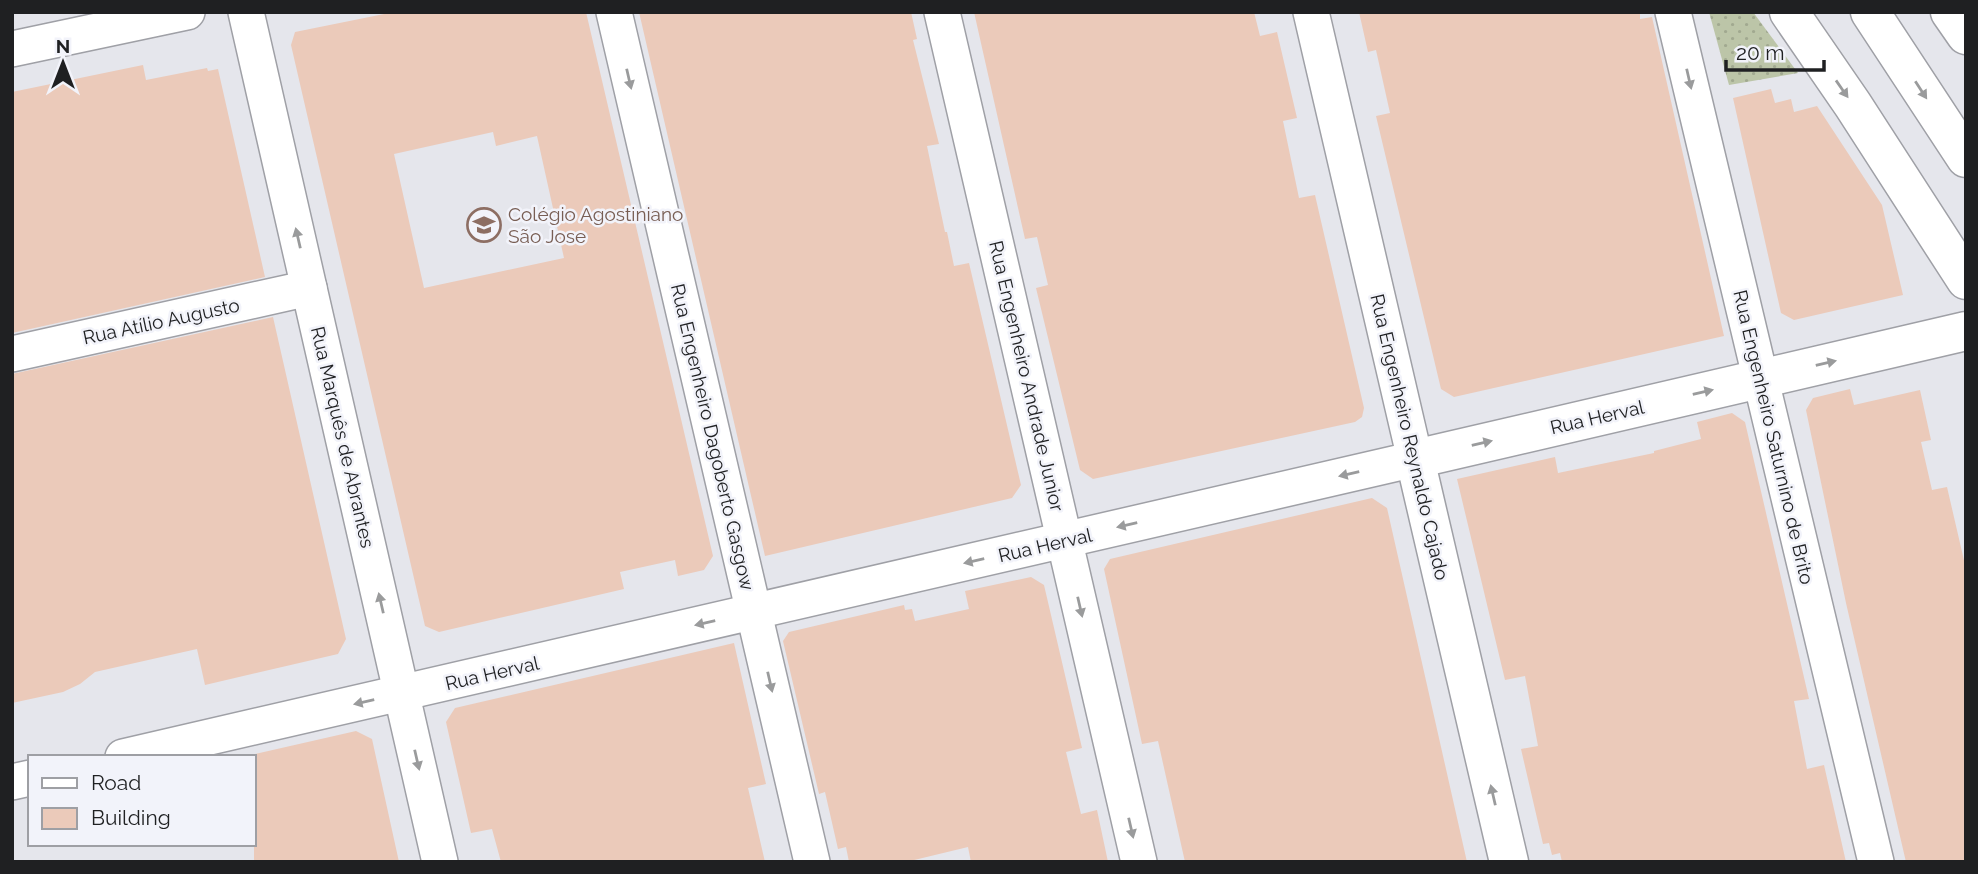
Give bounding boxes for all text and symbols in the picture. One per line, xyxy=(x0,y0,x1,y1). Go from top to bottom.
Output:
north arrow xyxy=(28,28,98,98)
scale bar xyxy=(1726,28,1824,72)
text: N xyxy=(56,35,70,57)
text: 20 m xyxy=(1736,40,1784,65)
one-way arrow xyxy=(624,68,635,90)
one-way arrow xyxy=(1683,68,1694,90)
one-way arrow xyxy=(1835,79,1848,98)
one-way arrow xyxy=(1915,80,1928,100)
place label: Colégio Agostiniano São Jose xyxy=(508,203,683,247)
school or university icon: Colégio Agostiniano São Jose xyxy=(465,206,503,244)
one-way arrow xyxy=(292,227,303,249)
street label: Rua Engenheiro Andrade Junior xyxy=(985,239,1069,514)
street label: Rua Engenheiro Dagoberto Gasgow xyxy=(667,281,759,593)
street label: Rua Engenheiro Saturnino de Brito xyxy=(1729,288,1819,586)
street label: Rua Engenheiro Reynaldo Cajado xyxy=(1366,292,1454,582)
street label: Rua Atílio Augusto xyxy=(81,294,241,348)
street label: Rua Marquês de Abrantes xyxy=(307,324,379,550)
one-way arrow xyxy=(1815,358,1837,369)
one-way arrow xyxy=(1692,386,1714,397)
street label: Rua Herval xyxy=(1548,395,1647,438)
one-way arrow xyxy=(1471,438,1493,449)
one-way arrow xyxy=(1337,469,1359,480)
one-way arrow xyxy=(1116,520,1138,531)
street label: Rua Herval xyxy=(996,523,1095,566)
one-way arrow xyxy=(963,556,985,567)
one-way arrow xyxy=(376,592,387,614)
one-way arrow xyxy=(1075,596,1086,618)
one-way arrow xyxy=(694,618,716,629)
street label: Rua Herval xyxy=(443,651,542,694)
one-way arrow xyxy=(765,671,776,693)
one-way arrow xyxy=(353,697,375,708)
one-way arrow xyxy=(412,749,423,771)
legend xyxy=(28,755,256,846)
text: Road xyxy=(91,770,141,795)
one-way arrow xyxy=(1488,784,1499,806)
text: Building xyxy=(91,805,171,830)
one-way arrow xyxy=(1126,817,1137,839)

